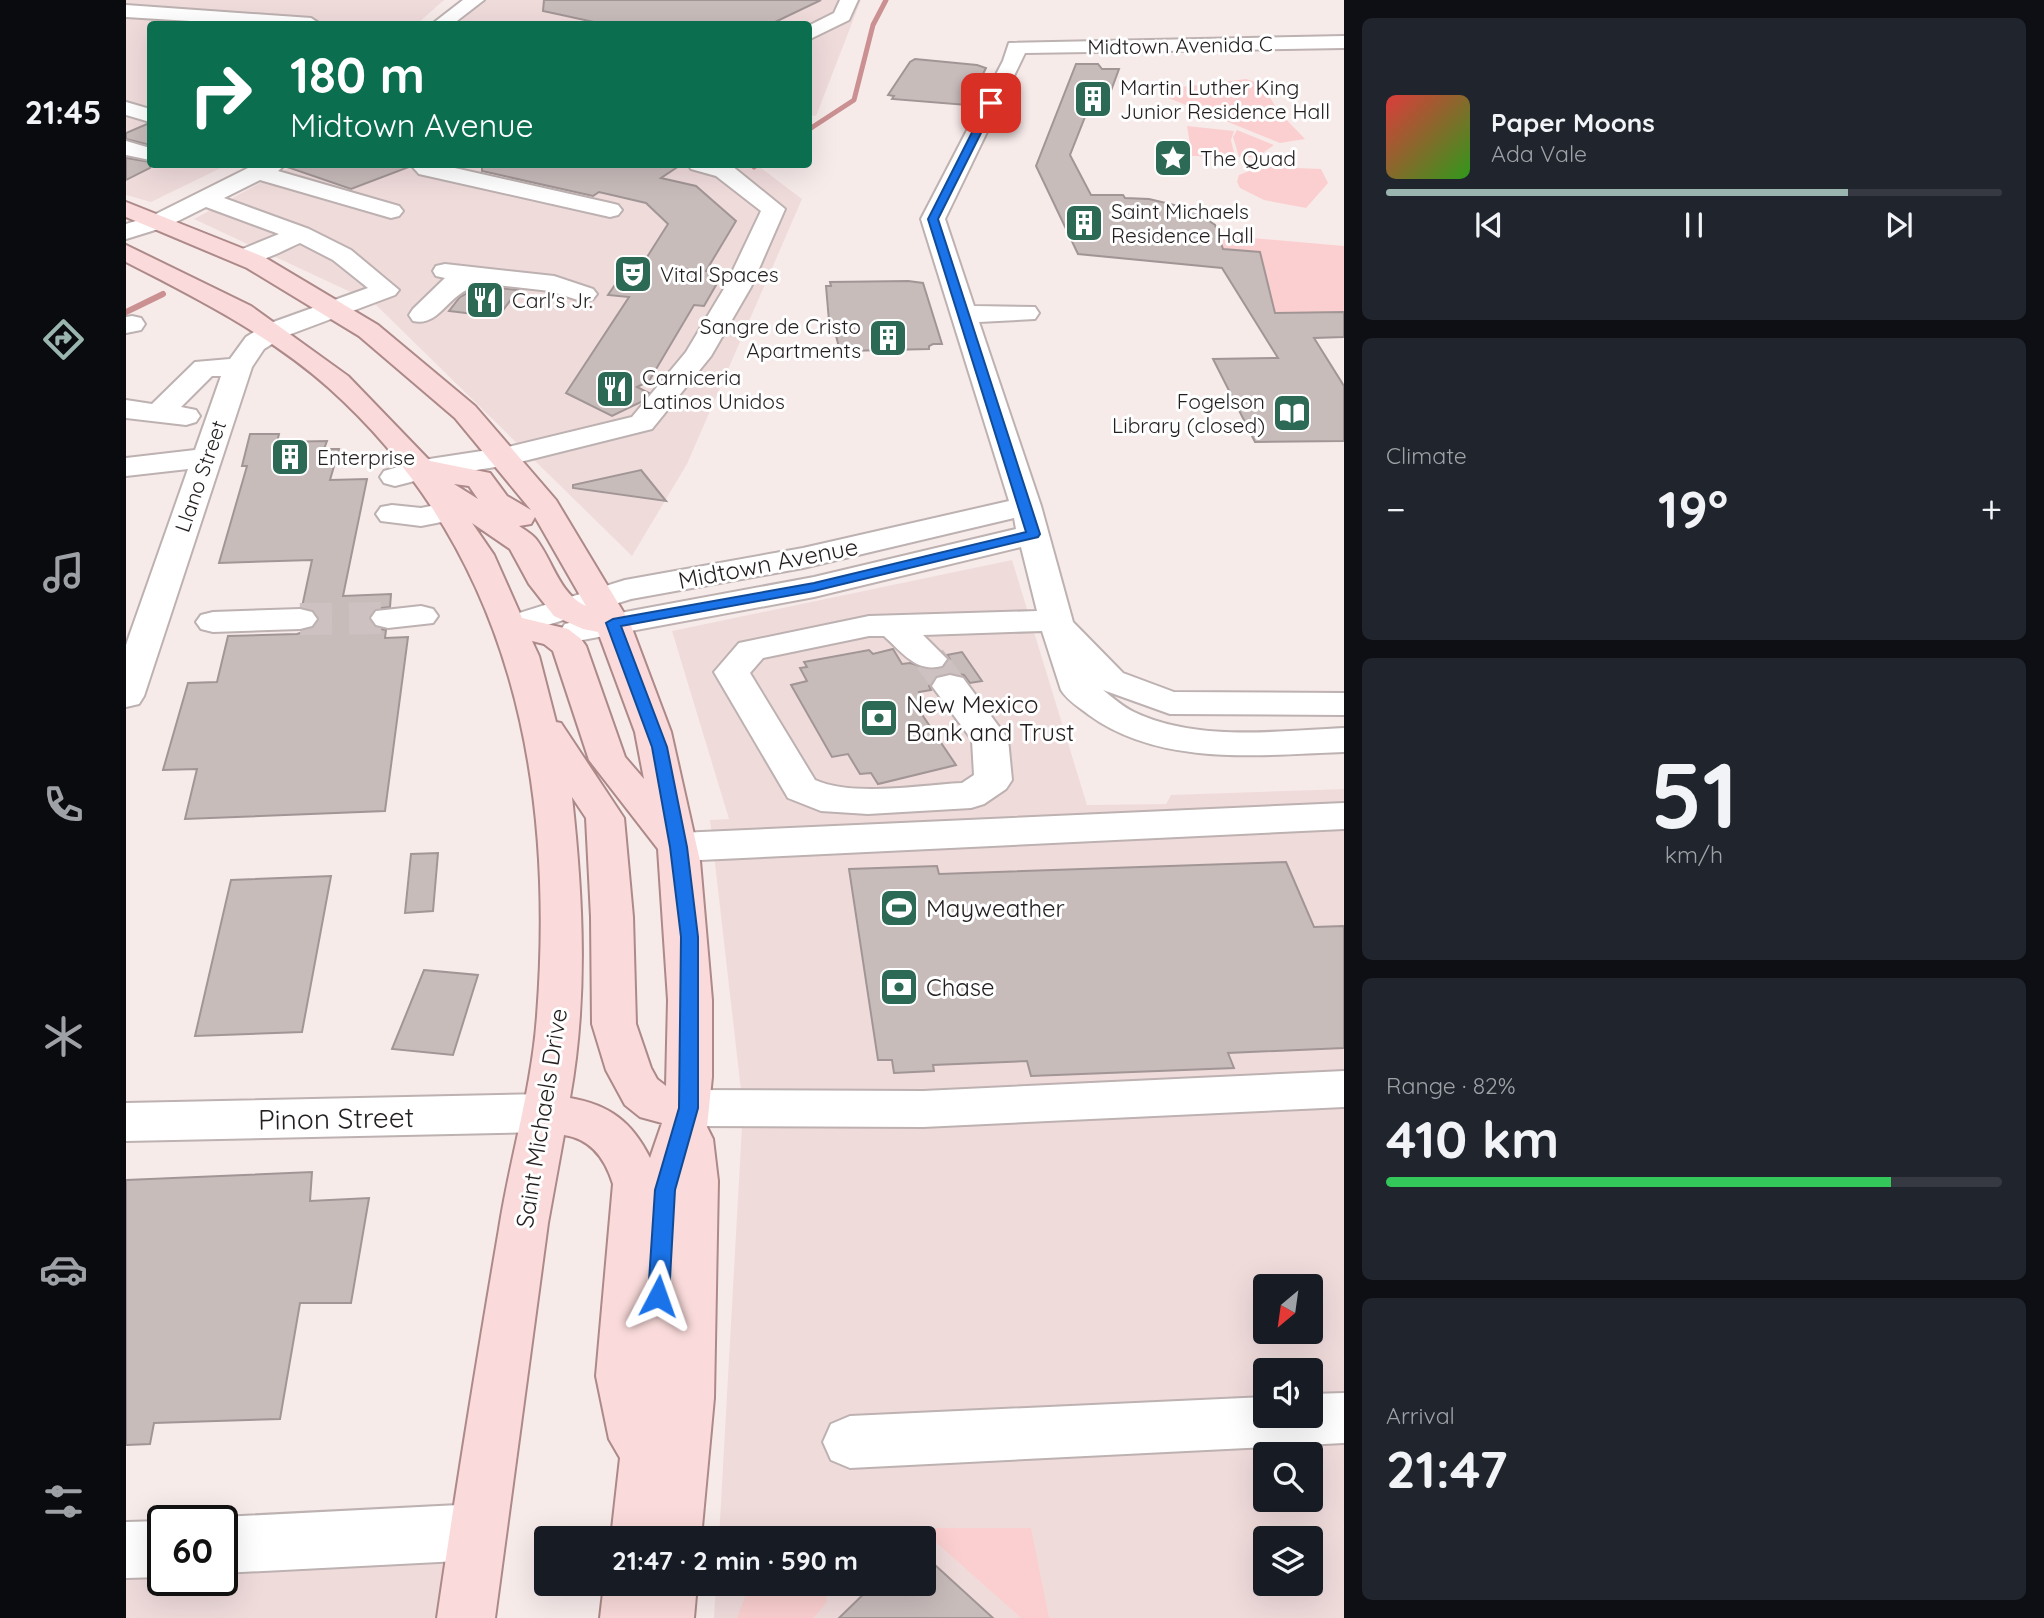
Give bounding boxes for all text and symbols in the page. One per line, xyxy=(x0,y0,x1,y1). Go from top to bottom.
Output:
street label: Midtown Avenida C xyxy=(1087,30,1273,60)
text: 180 m xyxy=(290,44,425,105)
icon: right xyxy=(175,49,266,140)
pin xyxy=(961,73,1021,133)
place label: Martin Luther King Junior Residence Hall xyxy=(1120,74,1330,124)
building icon: Martin Luther King Junior Residence Hall xyxy=(1072,78,1114,120)
icon: arrive xyxy=(972,84,1010,122)
text: 21:45 xyxy=(25,92,101,132)
text: Midtown Avenue xyxy=(290,105,533,145)
text: Paper Moons xyxy=(1491,106,1655,139)
place icon: The Quad xyxy=(1152,137,1194,179)
text: Ada Vale xyxy=(1491,139,1587,168)
place label: The Quad xyxy=(1200,145,1296,171)
place label: Saint Michaels Residence Hall xyxy=(1111,198,1254,248)
building icon: Saint Michaels Residence Hall xyxy=(1063,202,1105,244)
icon: previous xyxy=(1470,206,1508,244)
icon: pause xyxy=(1675,206,1713,244)
icon: next xyxy=(1880,206,1918,244)
theatre icon: Vital Spaces xyxy=(612,253,654,295)
place label: Vital Spaces xyxy=(660,261,779,287)
restaurant icon: Carl's Jr. xyxy=(464,279,506,321)
place label: Carl's Jr. xyxy=(512,287,593,313)
place label: Sangre de Cristo Apartments xyxy=(700,313,861,363)
icon: directions xyxy=(39,315,88,364)
building icon: Sangre de Cristo Apartments xyxy=(867,317,909,359)
place label: Carniceria Latinos Unidos xyxy=(642,364,785,414)
restaurant icon: Carniceria Latinos Unidos xyxy=(594,368,636,410)
place label: Fogelson Library (closed) xyxy=(1112,388,1265,438)
library icon: Fogelson Library (closed) xyxy=(1271,392,1313,434)
street label: Llano Street xyxy=(169,417,231,535)
building icon: Enterprise xyxy=(269,436,311,478)
text: Climate xyxy=(1386,441,1467,470)
place label: Enterprise xyxy=(317,444,415,470)
text: 19° xyxy=(1658,476,1728,541)
text: − xyxy=(1386,485,1406,533)
text: + xyxy=(1981,485,2002,533)
street label: Midtown Avenue xyxy=(676,531,860,595)
icon: music xyxy=(39,548,88,597)
place label: New Mexico Bank and Trust xyxy=(906,689,1074,747)
bank icon: New Mexico Bank and Trust xyxy=(858,697,900,739)
text: 51 xyxy=(1650,737,1738,851)
icon: phone xyxy=(39,780,88,829)
text: km/h xyxy=(1665,840,1723,869)
sports icon: Mayweather xyxy=(878,887,920,929)
place label: Mayweather xyxy=(926,893,1065,923)
bank icon: Chase xyxy=(878,966,920,1008)
place label: Chase xyxy=(926,972,995,1002)
street label: Saint Michaels Drive xyxy=(509,1006,573,1230)
icon: climate xyxy=(39,1012,88,1061)
text: Range · 82% xyxy=(1386,1071,1516,1100)
street label: Pinon Street xyxy=(258,1099,414,1137)
text: 410 km xyxy=(1386,1106,1559,1171)
icon: car xyxy=(39,1245,88,1294)
position arrow xyxy=(621,1259,695,1333)
north arrow xyxy=(1253,1274,1323,1344)
map controls xyxy=(1253,1274,1323,1596)
button: sound xyxy=(1253,1358,1323,1428)
text: Arrival xyxy=(1386,1401,1455,1430)
text: 21:47 xyxy=(1386,1436,1508,1501)
button: search xyxy=(1253,1442,1323,1512)
icon: filters xyxy=(39,1477,88,1526)
speed limit sign: 60 xyxy=(147,1505,238,1596)
button: layers xyxy=(1253,1526,1323,1596)
text: 21:47 · 2 min · 590 m xyxy=(612,1544,858,1577)

